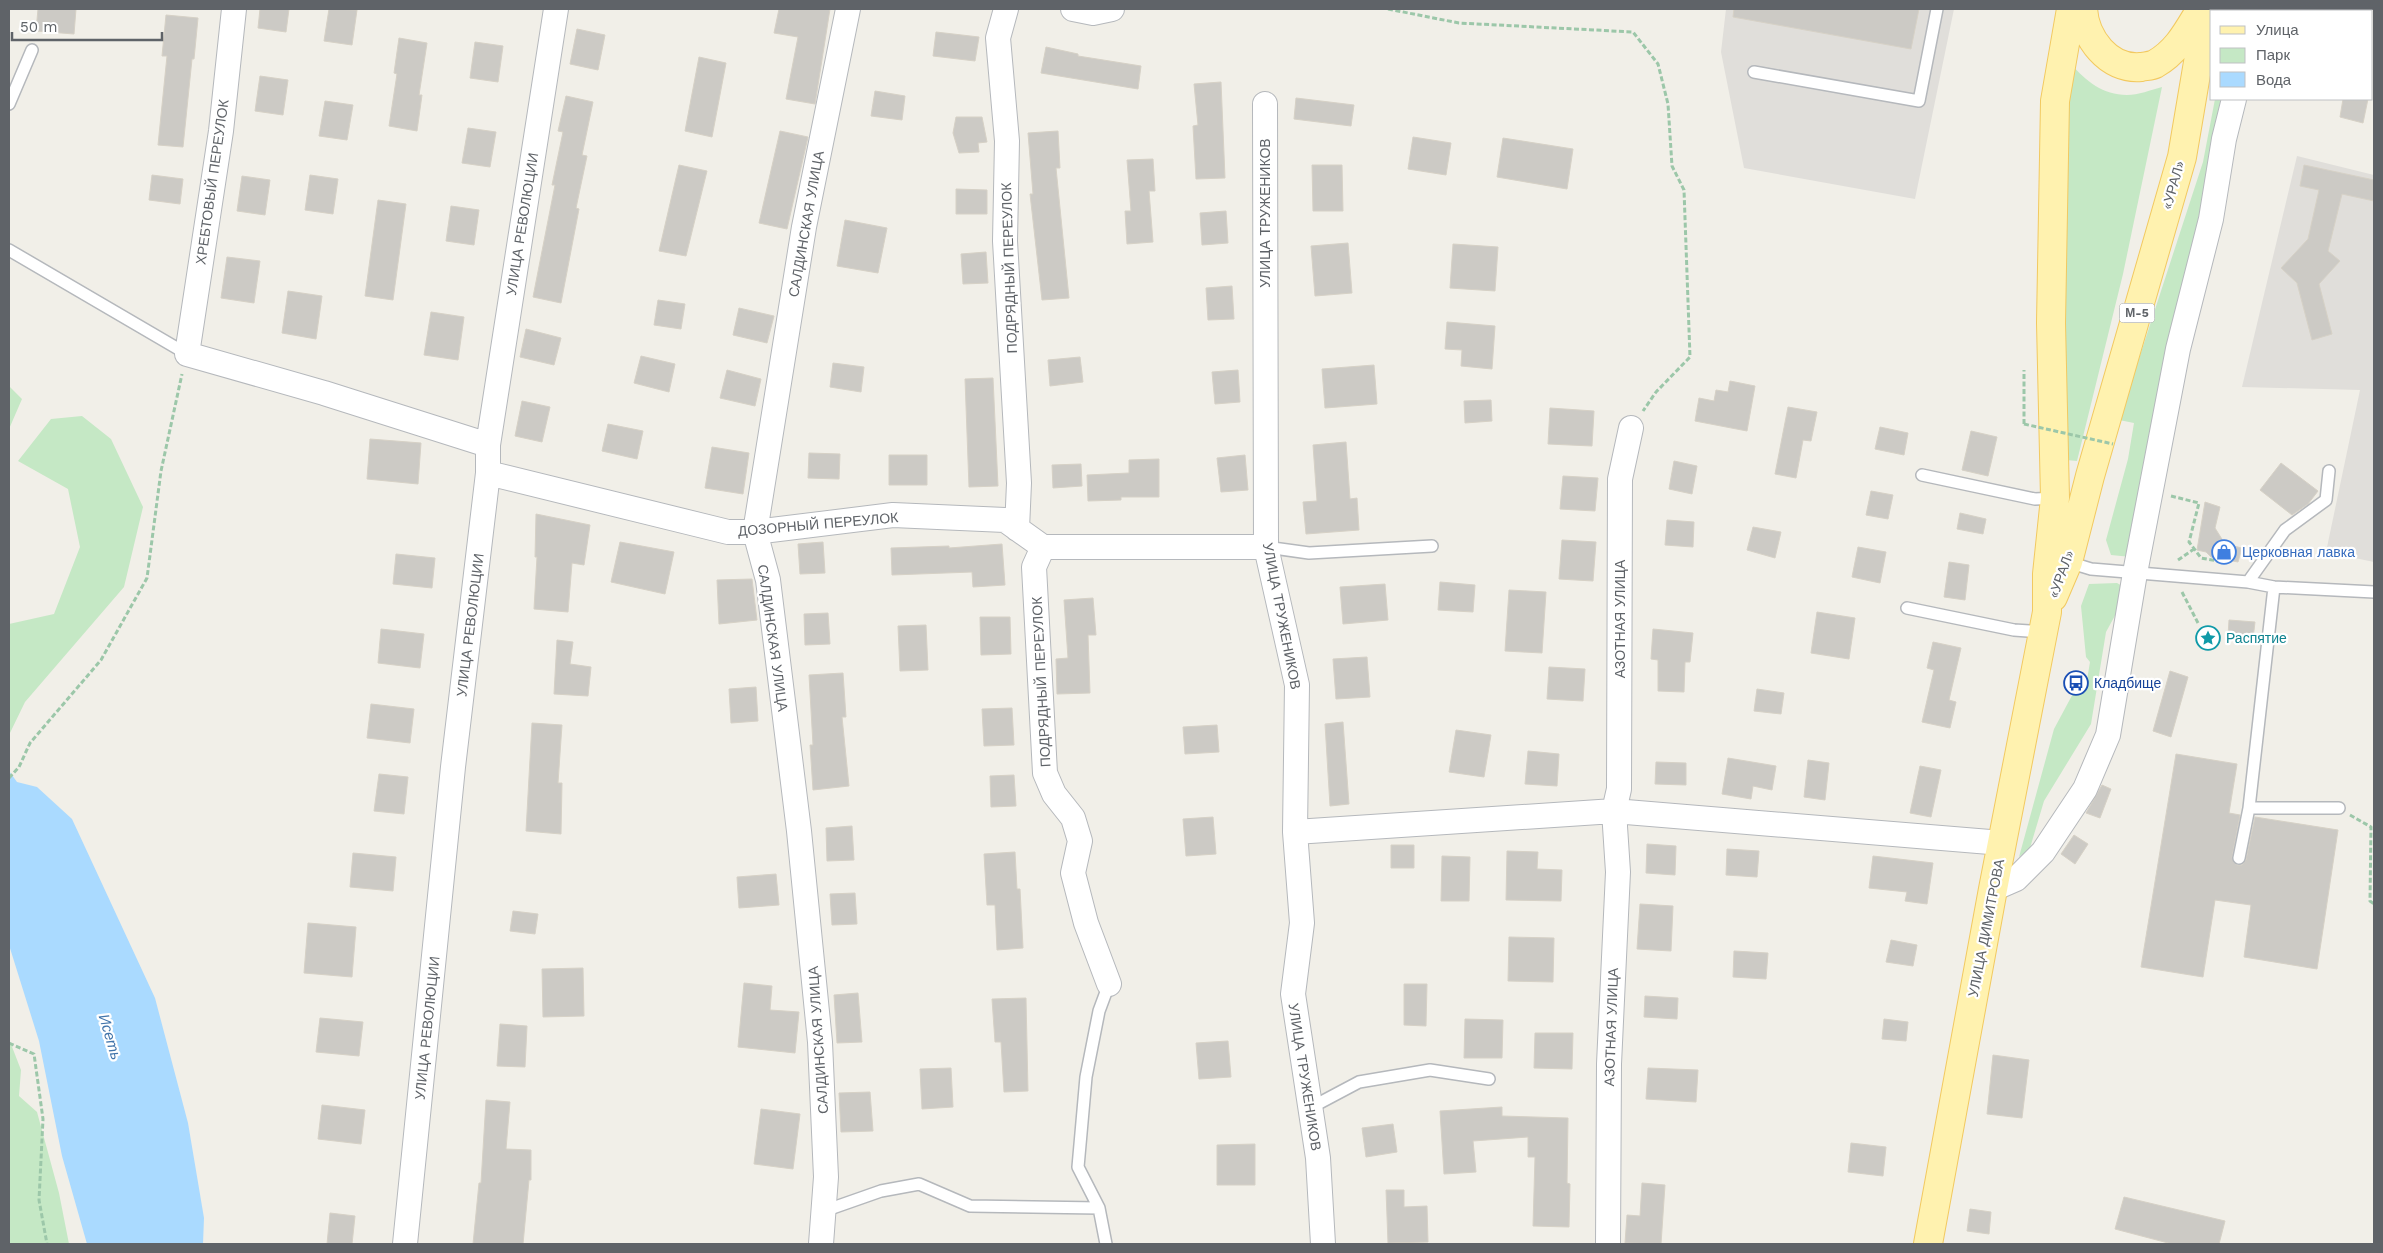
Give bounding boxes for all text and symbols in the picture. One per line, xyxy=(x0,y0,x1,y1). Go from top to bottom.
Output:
scale bar xyxy=(12,10,162,42)
legend xyxy=(2210,10,2373,100)
text: 50 m xyxy=(20,18,57,36)
text: Улица xyxy=(2256,21,2299,39)
text: Парк xyxy=(2256,46,2290,64)
text: Вода xyxy=(2256,71,2292,89)
street label: ХРЕБТОВЫЙ ПЕРЕУЛОК xyxy=(191,97,232,266)
street label: УЛИЦА ТРУЖЕНИКОВ xyxy=(1257,138,1273,288)
street label: САЛДИНСКАЯ УЛИЦА xyxy=(785,149,827,298)
street label: УЛИЦА РЕВОЛЮЦИИ xyxy=(503,152,541,296)
street label: «УРАЛ» xyxy=(2158,159,2188,211)
street label: ПОДРЯДНЫЙ ПЕРЕУЛОК xyxy=(997,182,1020,354)
road number: М-5 xyxy=(2120,304,2154,322)
street label: ДОЗОРНЫЙ ПЕРЕУЛОК xyxy=(737,508,900,539)
shop icon: Церковная лавка xyxy=(2211,539,2237,565)
street label: УЛИЦА ТРУЖЕНИКОВ xyxy=(1260,541,1304,691)
place label: Церковная лавка xyxy=(2242,544,2355,560)
street label: «УРАЛ» xyxy=(2045,548,2077,600)
street label: УЛИЦА РЕВОЛЮЦИИ xyxy=(453,552,487,698)
street label: АЗОТНАЯ УЛИЦА xyxy=(1612,559,1628,678)
street label: САЛДИНСКАЯ УЛИЦА xyxy=(755,564,791,713)
street label: ПОДРЯДНЫЙ ПЕРЕУЛОК xyxy=(1027,595,1053,768)
place icon: Распятие xyxy=(2195,625,2221,651)
place label: Распятие xyxy=(2226,630,2287,646)
bus stop icon: Кладбище xyxy=(2063,670,2089,696)
place label: Кладбище xyxy=(2094,675,2161,691)
street label: УЛИЦА ДИМИТРОВА xyxy=(1965,857,2007,998)
street label: УЛИЦА РЕВОЛЮЦИИ xyxy=(412,955,442,1101)
street label: САЛДИНСКАЯ УЛИЦА xyxy=(805,965,831,1114)
street label: АЗОТНАЯ УЛИЦА xyxy=(1601,967,1621,1087)
street label: УЛИЦА ТРУЖЕНИКОВ xyxy=(1285,1002,1325,1152)
water label: Исеть xyxy=(95,1012,125,1062)

